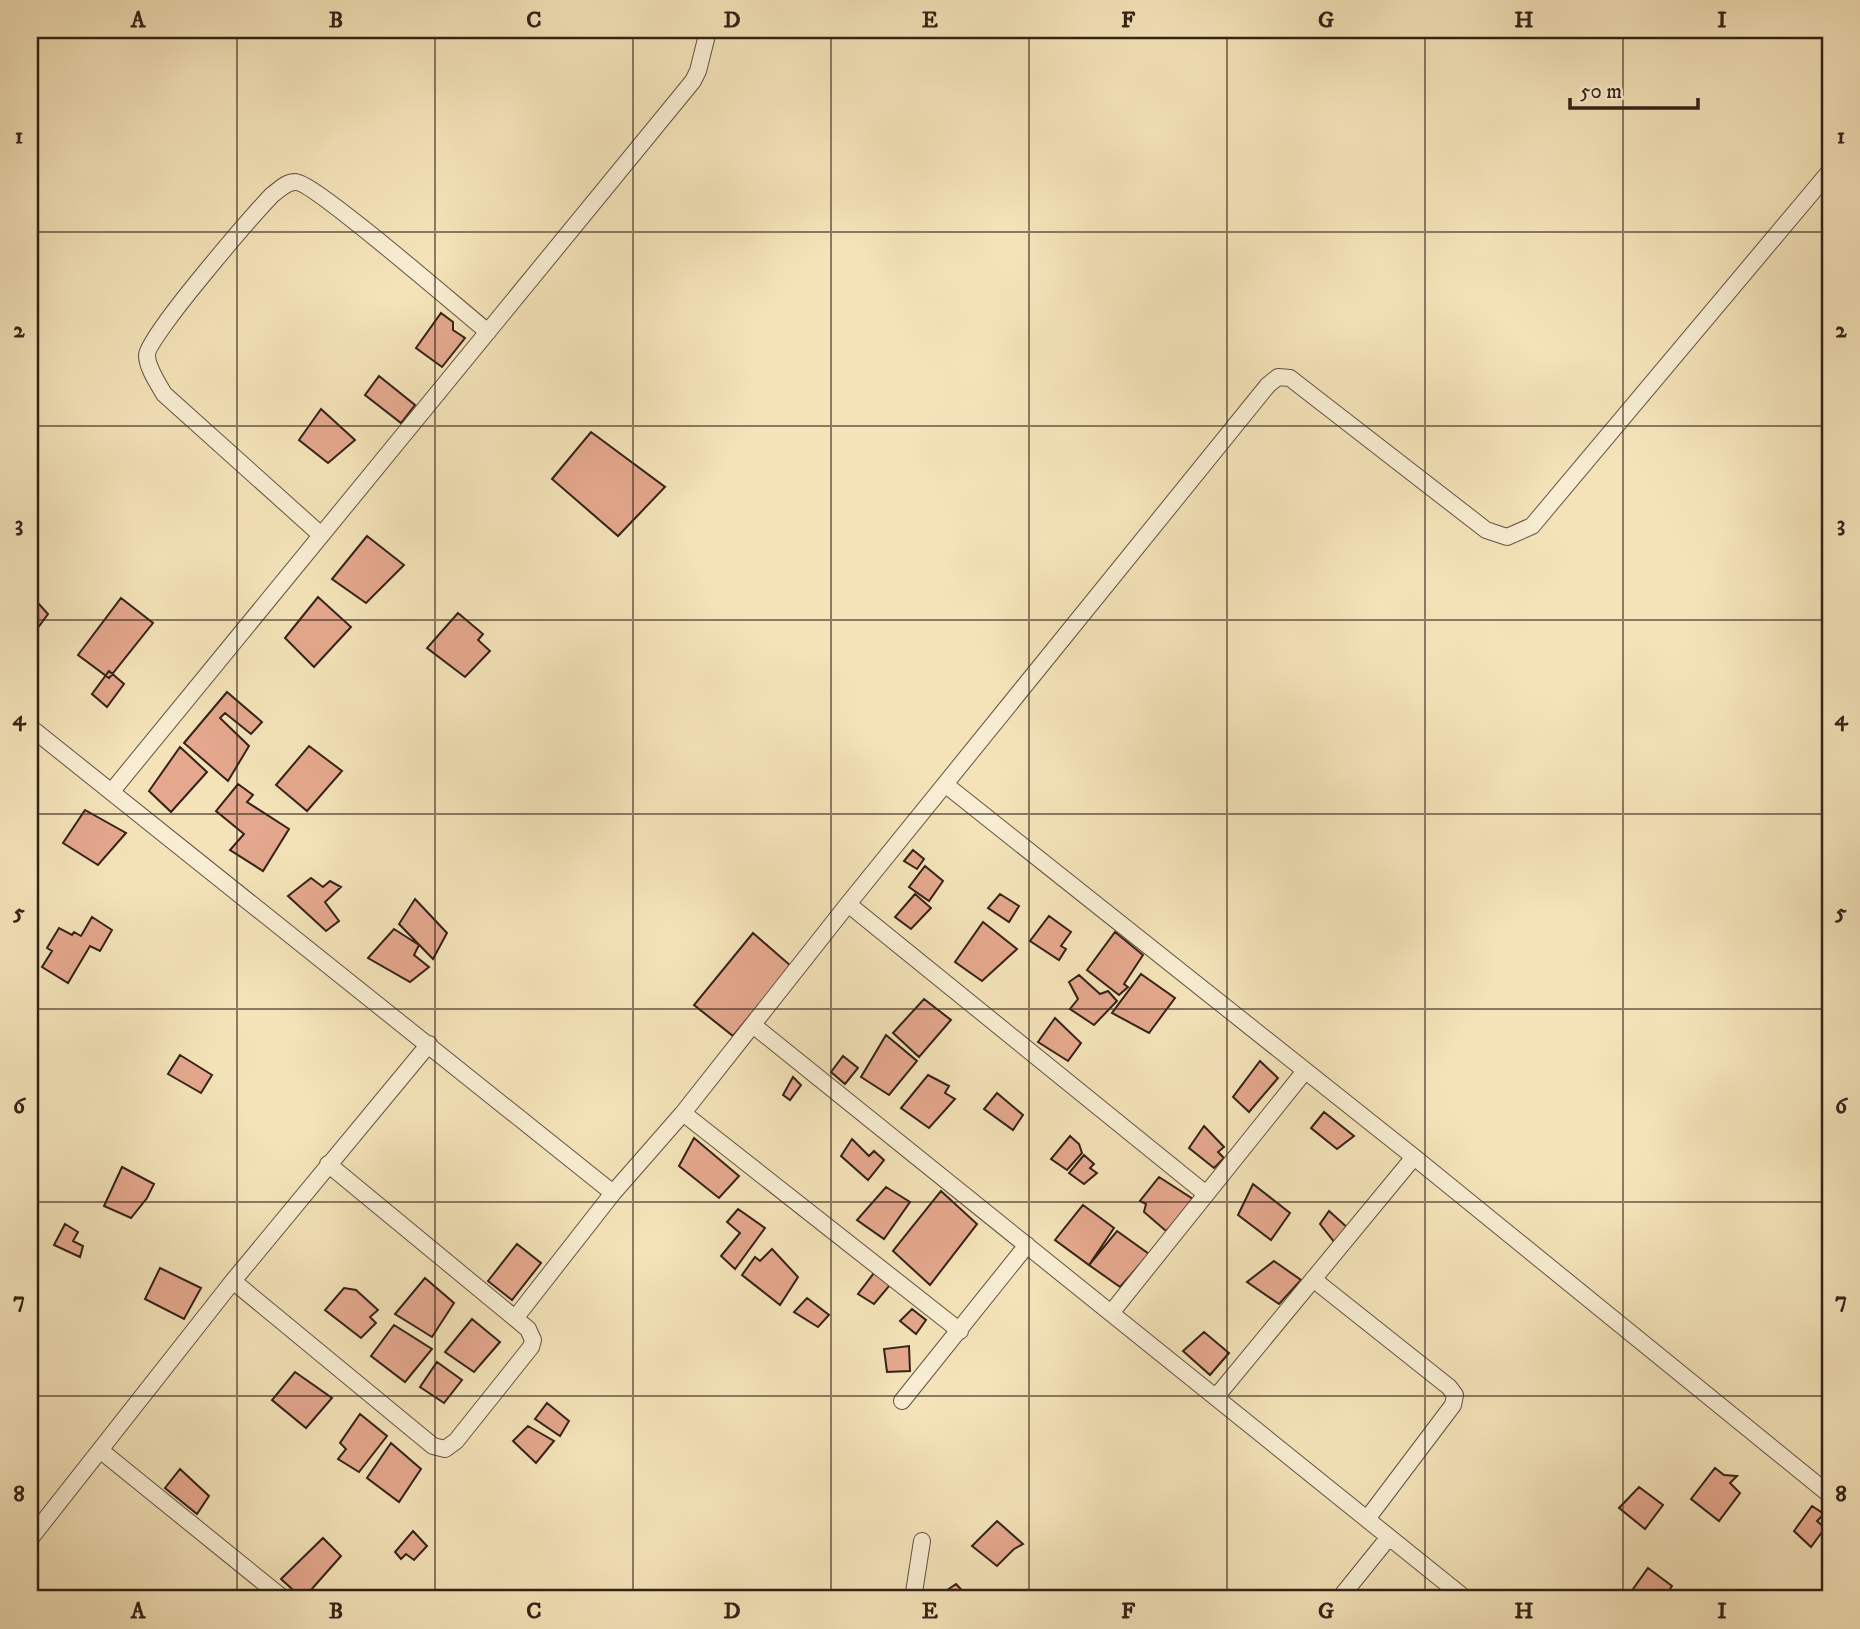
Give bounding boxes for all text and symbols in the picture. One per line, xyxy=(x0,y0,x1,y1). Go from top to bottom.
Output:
text: A xyxy=(130,6,147,35)
text: B xyxy=(329,6,343,35)
text: C xyxy=(526,6,542,35)
text: D xyxy=(723,6,741,35)
text: E xyxy=(922,6,938,35)
text: F xyxy=(1121,6,1136,35)
text: G xyxy=(1318,6,1334,35)
text: H xyxy=(1514,6,1534,35)
text: I xyxy=(1717,6,1727,35)
scale bar xyxy=(1570,66,1697,110)
text: 50 m xyxy=(1580,79,1622,105)
text: 1 xyxy=(15,122,23,151)
text: 1 xyxy=(1837,122,1845,151)
text: 2 xyxy=(13,316,25,345)
text: 2 xyxy=(1835,316,1847,345)
text: 3 xyxy=(15,510,23,539)
text: 3 xyxy=(1837,510,1845,539)
text: 4 xyxy=(12,704,27,733)
text: 4 xyxy=(1834,704,1849,733)
text: 5 xyxy=(12,898,25,927)
text: 5 xyxy=(1834,898,1847,927)
text: 6 xyxy=(13,1092,27,1121)
text: 6 xyxy=(1835,1092,1849,1121)
text: 7 xyxy=(13,1286,25,1315)
text: 7 xyxy=(1835,1286,1847,1315)
text: 8 xyxy=(13,1480,25,1509)
text: 8 xyxy=(1835,1480,1847,1509)
text: A xyxy=(130,1597,147,1626)
text: B xyxy=(329,1597,343,1626)
text: C xyxy=(526,1597,542,1626)
text: D xyxy=(723,1597,741,1626)
text: E xyxy=(922,1597,938,1626)
text: F xyxy=(1121,1597,1136,1626)
text: G xyxy=(1318,1597,1334,1626)
text: H xyxy=(1514,1597,1534,1626)
text: I xyxy=(1717,1597,1727,1626)

